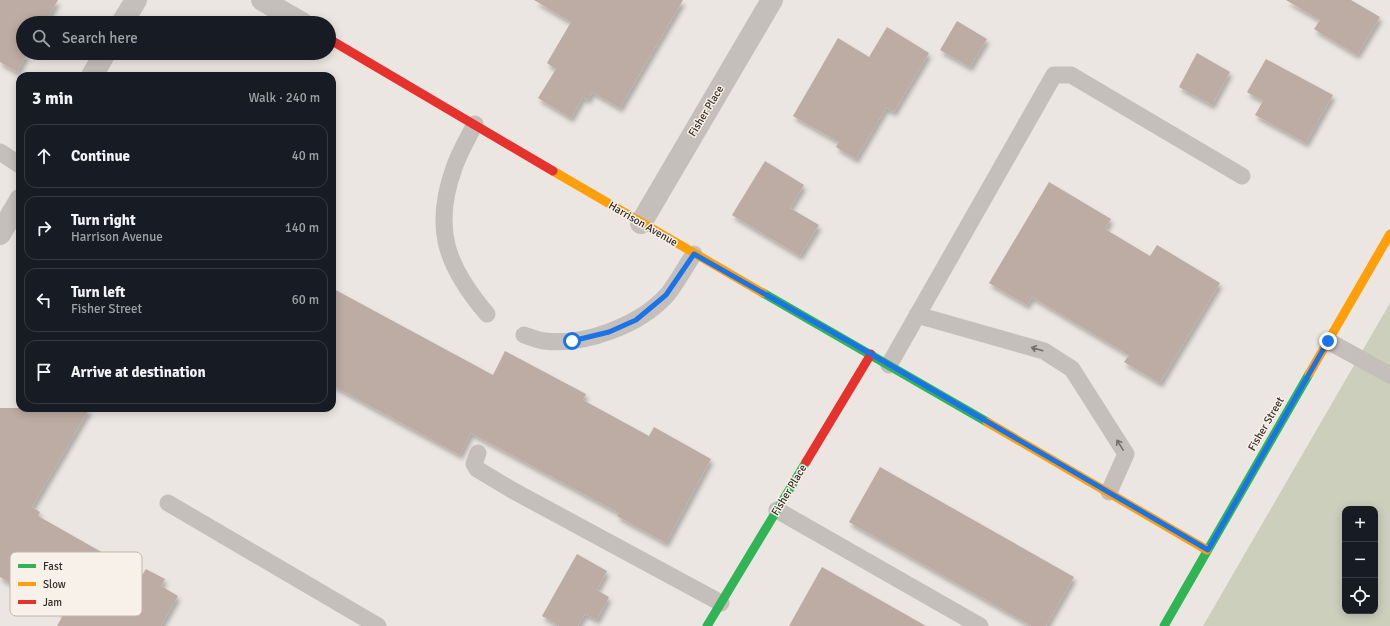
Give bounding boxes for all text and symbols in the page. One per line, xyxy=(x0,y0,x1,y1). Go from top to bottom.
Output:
search box xyxy=(16,16,336,60)
icon: search xyxy=(30,27,52,49)
text: Search here xyxy=(62,29,138,47)
street label: Fisher Place xyxy=(686,83,726,139)
text: 3 min xyxy=(32,88,73,109)
text: Walk · 240 m xyxy=(249,90,320,106)
icon: ahead xyxy=(33,145,55,167)
text: Continue xyxy=(71,147,130,165)
text: 40 m xyxy=(292,148,319,164)
street label: Harrison Avenue xyxy=(606,199,680,249)
text: Turn right xyxy=(71,211,136,229)
icon: right xyxy=(33,217,55,239)
text: 140 m xyxy=(285,220,319,236)
text: Harrison Avenue xyxy=(71,229,163,245)
text: Turn left xyxy=(71,283,125,301)
icon: left xyxy=(33,289,55,311)
text: 60 m xyxy=(292,292,319,308)
text: Fisher Street xyxy=(71,301,142,317)
route start xyxy=(563,332,581,350)
route end xyxy=(1319,332,1337,350)
one-way arrow xyxy=(1031,345,1044,352)
icon: arrive xyxy=(33,361,55,383)
text: Arrive at destination xyxy=(71,363,206,381)
street label: Fisher Street xyxy=(1245,395,1287,453)
one-way arrow xyxy=(1115,439,1123,451)
street label: Fisher Place xyxy=(769,462,809,518)
map controls xyxy=(1342,506,1378,614)
button: + xyxy=(1342,506,1378,542)
button: − xyxy=(1342,542,1378,578)
legend xyxy=(10,552,142,616)
text: Fast xyxy=(43,560,63,573)
text: Slow xyxy=(43,578,66,591)
button: locate xyxy=(1342,578,1378,614)
text: Jam xyxy=(43,596,62,609)

